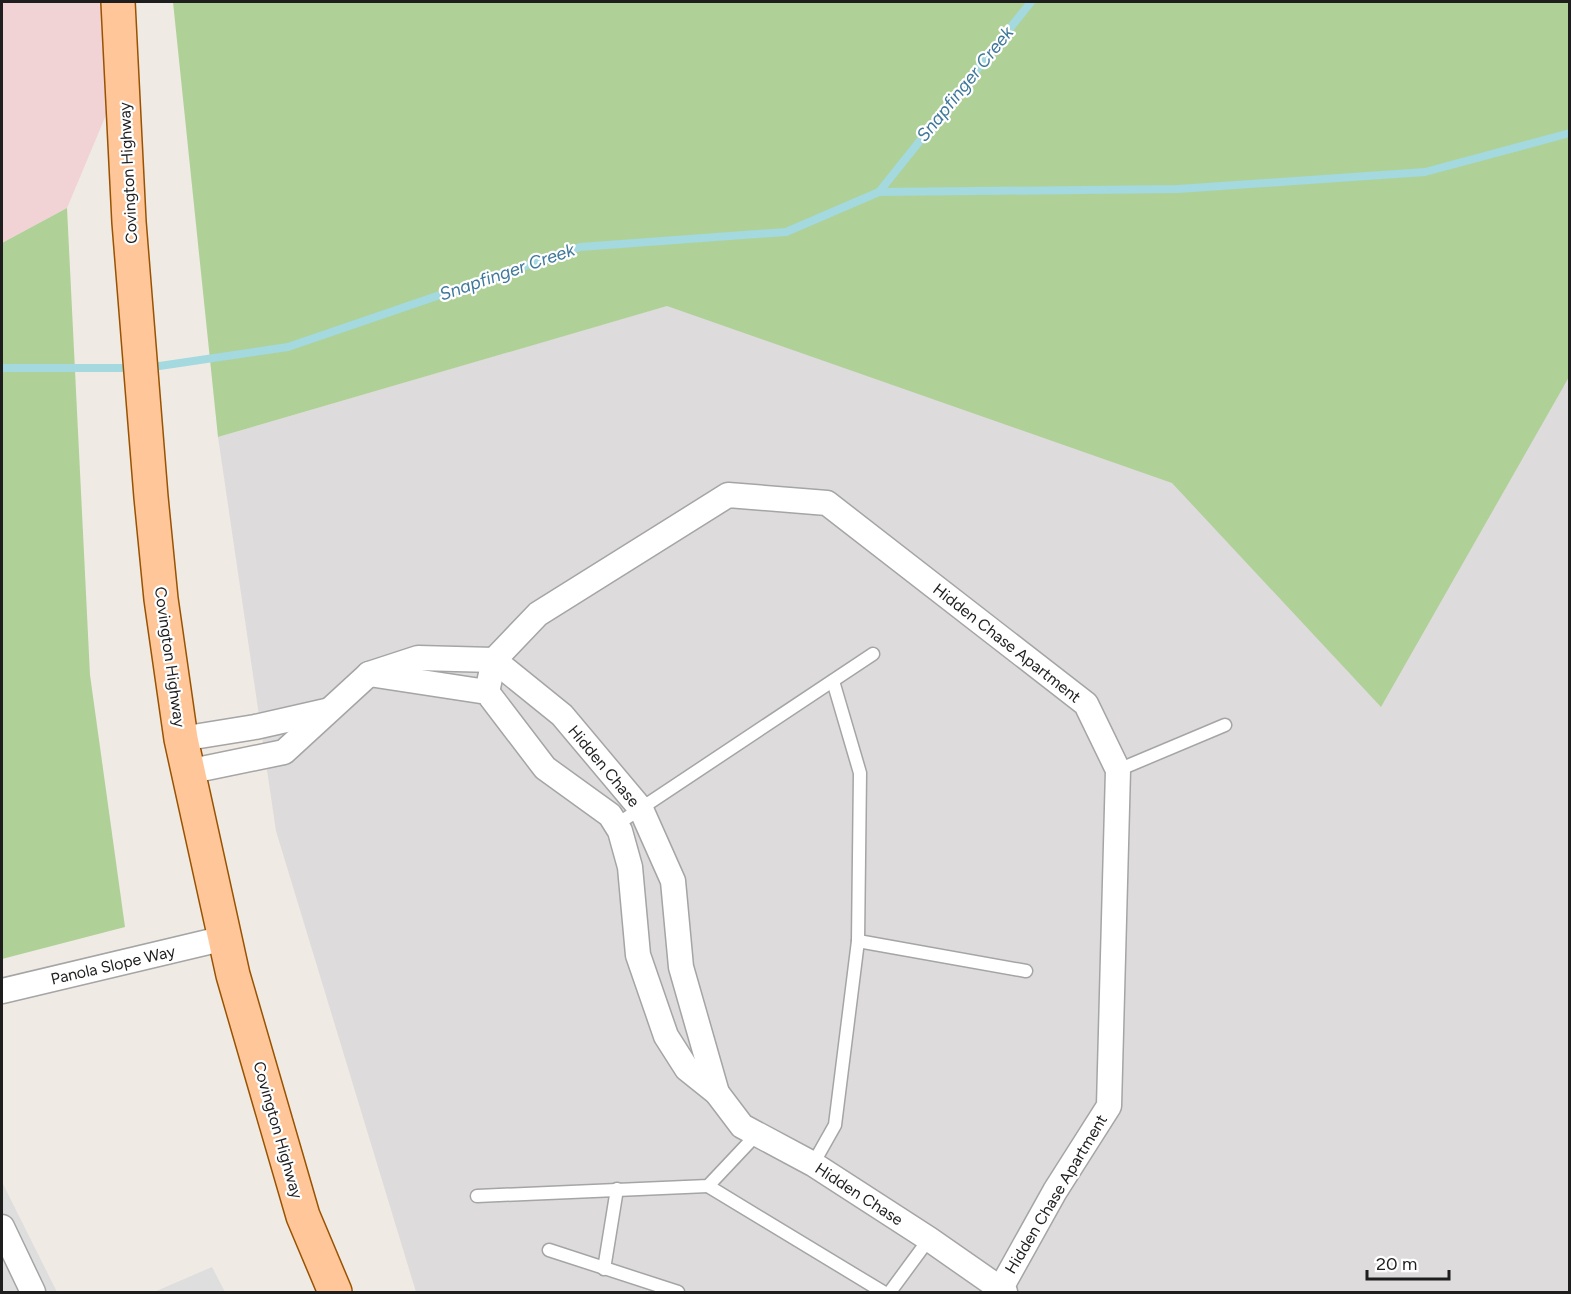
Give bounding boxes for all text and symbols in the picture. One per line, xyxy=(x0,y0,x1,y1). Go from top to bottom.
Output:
water label: Snapfinger Creek xyxy=(912,21,1019,146)
street label: Covington Highway xyxy=(115,101,141,244)
water label: Snapfinger Creek xyxy=(436,238,579,305)
street label: Hidden Chase Apartment xyxy=(929,579,1085,707)
street label: Covington Highway xyxy=(151,585,189,729)
street label: Hidden Chase xyxy=(564,721,644,811)
street label: Panola Slope Way xyxy=(49,941,178,989)
street label: Covington Highway xyxy=(249,1059,307,1201)
street label: Hidden Chase Apartment xyxy=(1001,1111,1111,1277)
street label: Hidden Chase xyxy=(812,1159,907,1230)
scale bar xyxy=(1367,1243,1450,1281)
text: 20 m xyxy=(1376,1253,1417,1275)

